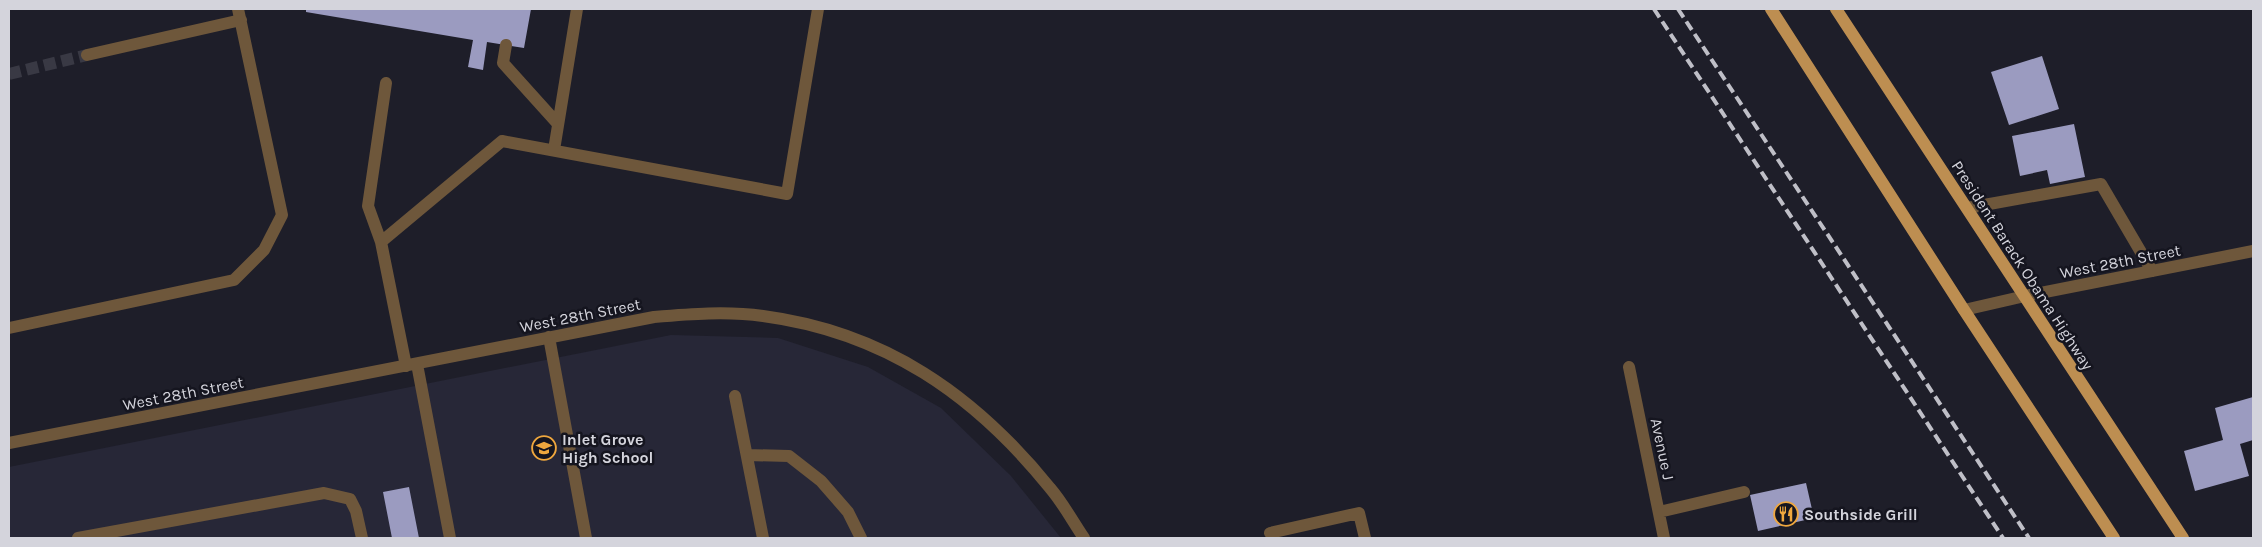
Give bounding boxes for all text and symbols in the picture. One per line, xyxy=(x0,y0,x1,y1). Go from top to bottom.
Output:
street label: President Barack Obama Highway xyxy=(1948,157,2098,374)
street label: West 28th Street xyxy=(2058,240,2182,283)
street label: West 28th Street xyxy=(518,294,642,337)
street label: West 28th Street xyxy=(121,372,245,415)
street label: Avenue J xyxy=(1647,416,1678,482)
place label: Inlet Grove High School xyxy=(562,430,654,467)
school or university icon: Inlet Grove High School xyxy=(531,435,557,461)
restaurant icon: Southside Grill xyxy=(1773,501,1799,527)
place label: Southside Grill xyxy=(1804,505,1918,524)

